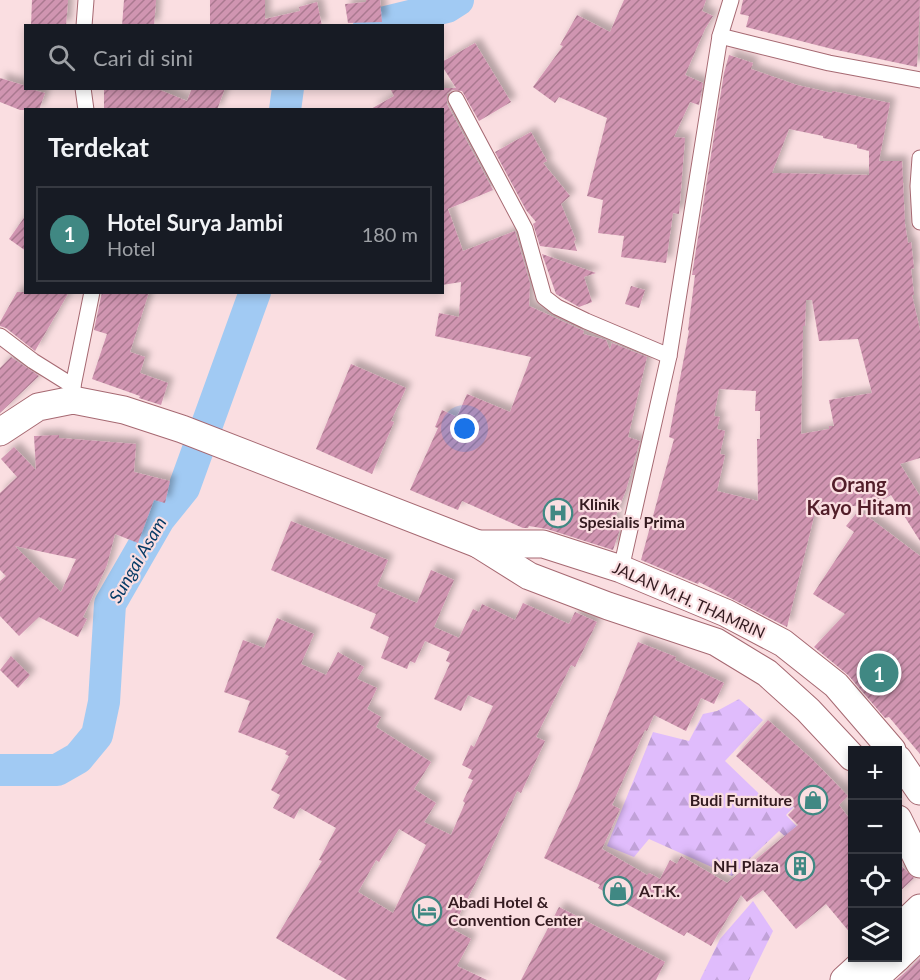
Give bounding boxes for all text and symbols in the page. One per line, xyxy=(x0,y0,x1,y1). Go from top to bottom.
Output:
search box xyxy=(24,24,444,90)
icon: search xyxy=(45,41,78,74)
text: Cari di sini xyxy=(93,44,193,71)
text: Terdekat xyxy=(48,131,149,163)
text: Hotel Surya Jambi xyxy=(107,209,283,236)
text: 1 xyxy=(64,222,75,246)
text: 180 m xyxy=(362,222,418,246)
text: Hotel xyxy=(107,236,156,260)
your location xyxy=(450,414,479,443)
district label: Orang Kayo Hitam xyxy=(807,472,911,519)
place label: Klinik Spesialis Prima xyxy=(579,494,685,531)
hospital icon: Klinik Spesialis Prima xyxy=(542,497,574,529)
water label: Sungai Asam xyxy=(104,513,171,606)
street label: JALAN M.H. THAMRIN xyxy=(610,557,768,642)
pin: 1 xyxy=(860,650,898,696)
map controls xyxy=(848,746,902,962)
button: + xyxy=(848,746,902,800)
shop icon: Budi Furniture xyxy=(797,784,829,816)
place label: Budi Furniture xyxy=(690,790,792,809)
button: − xyxy=(848,800,902,854)
building icon: NH Plaza xyxy=(784,850,816,882)
button: locate xyxy=(848,854,902,908)
place label: NH Plaza xyxy=(713,856,779,875)
shop icon: A.T.K. xyxy=(602,875,634,907)
place label: A.T.K. xyxy=(638,881,680,900)
place label: Abadi Hotel & Convention Center xyxy=(447,892,583,929)
hotel icon: Abadi Hotel & Convention Center xyxy=(411,895,443,927)
button: layers xyxy=(848,908,902,962)

